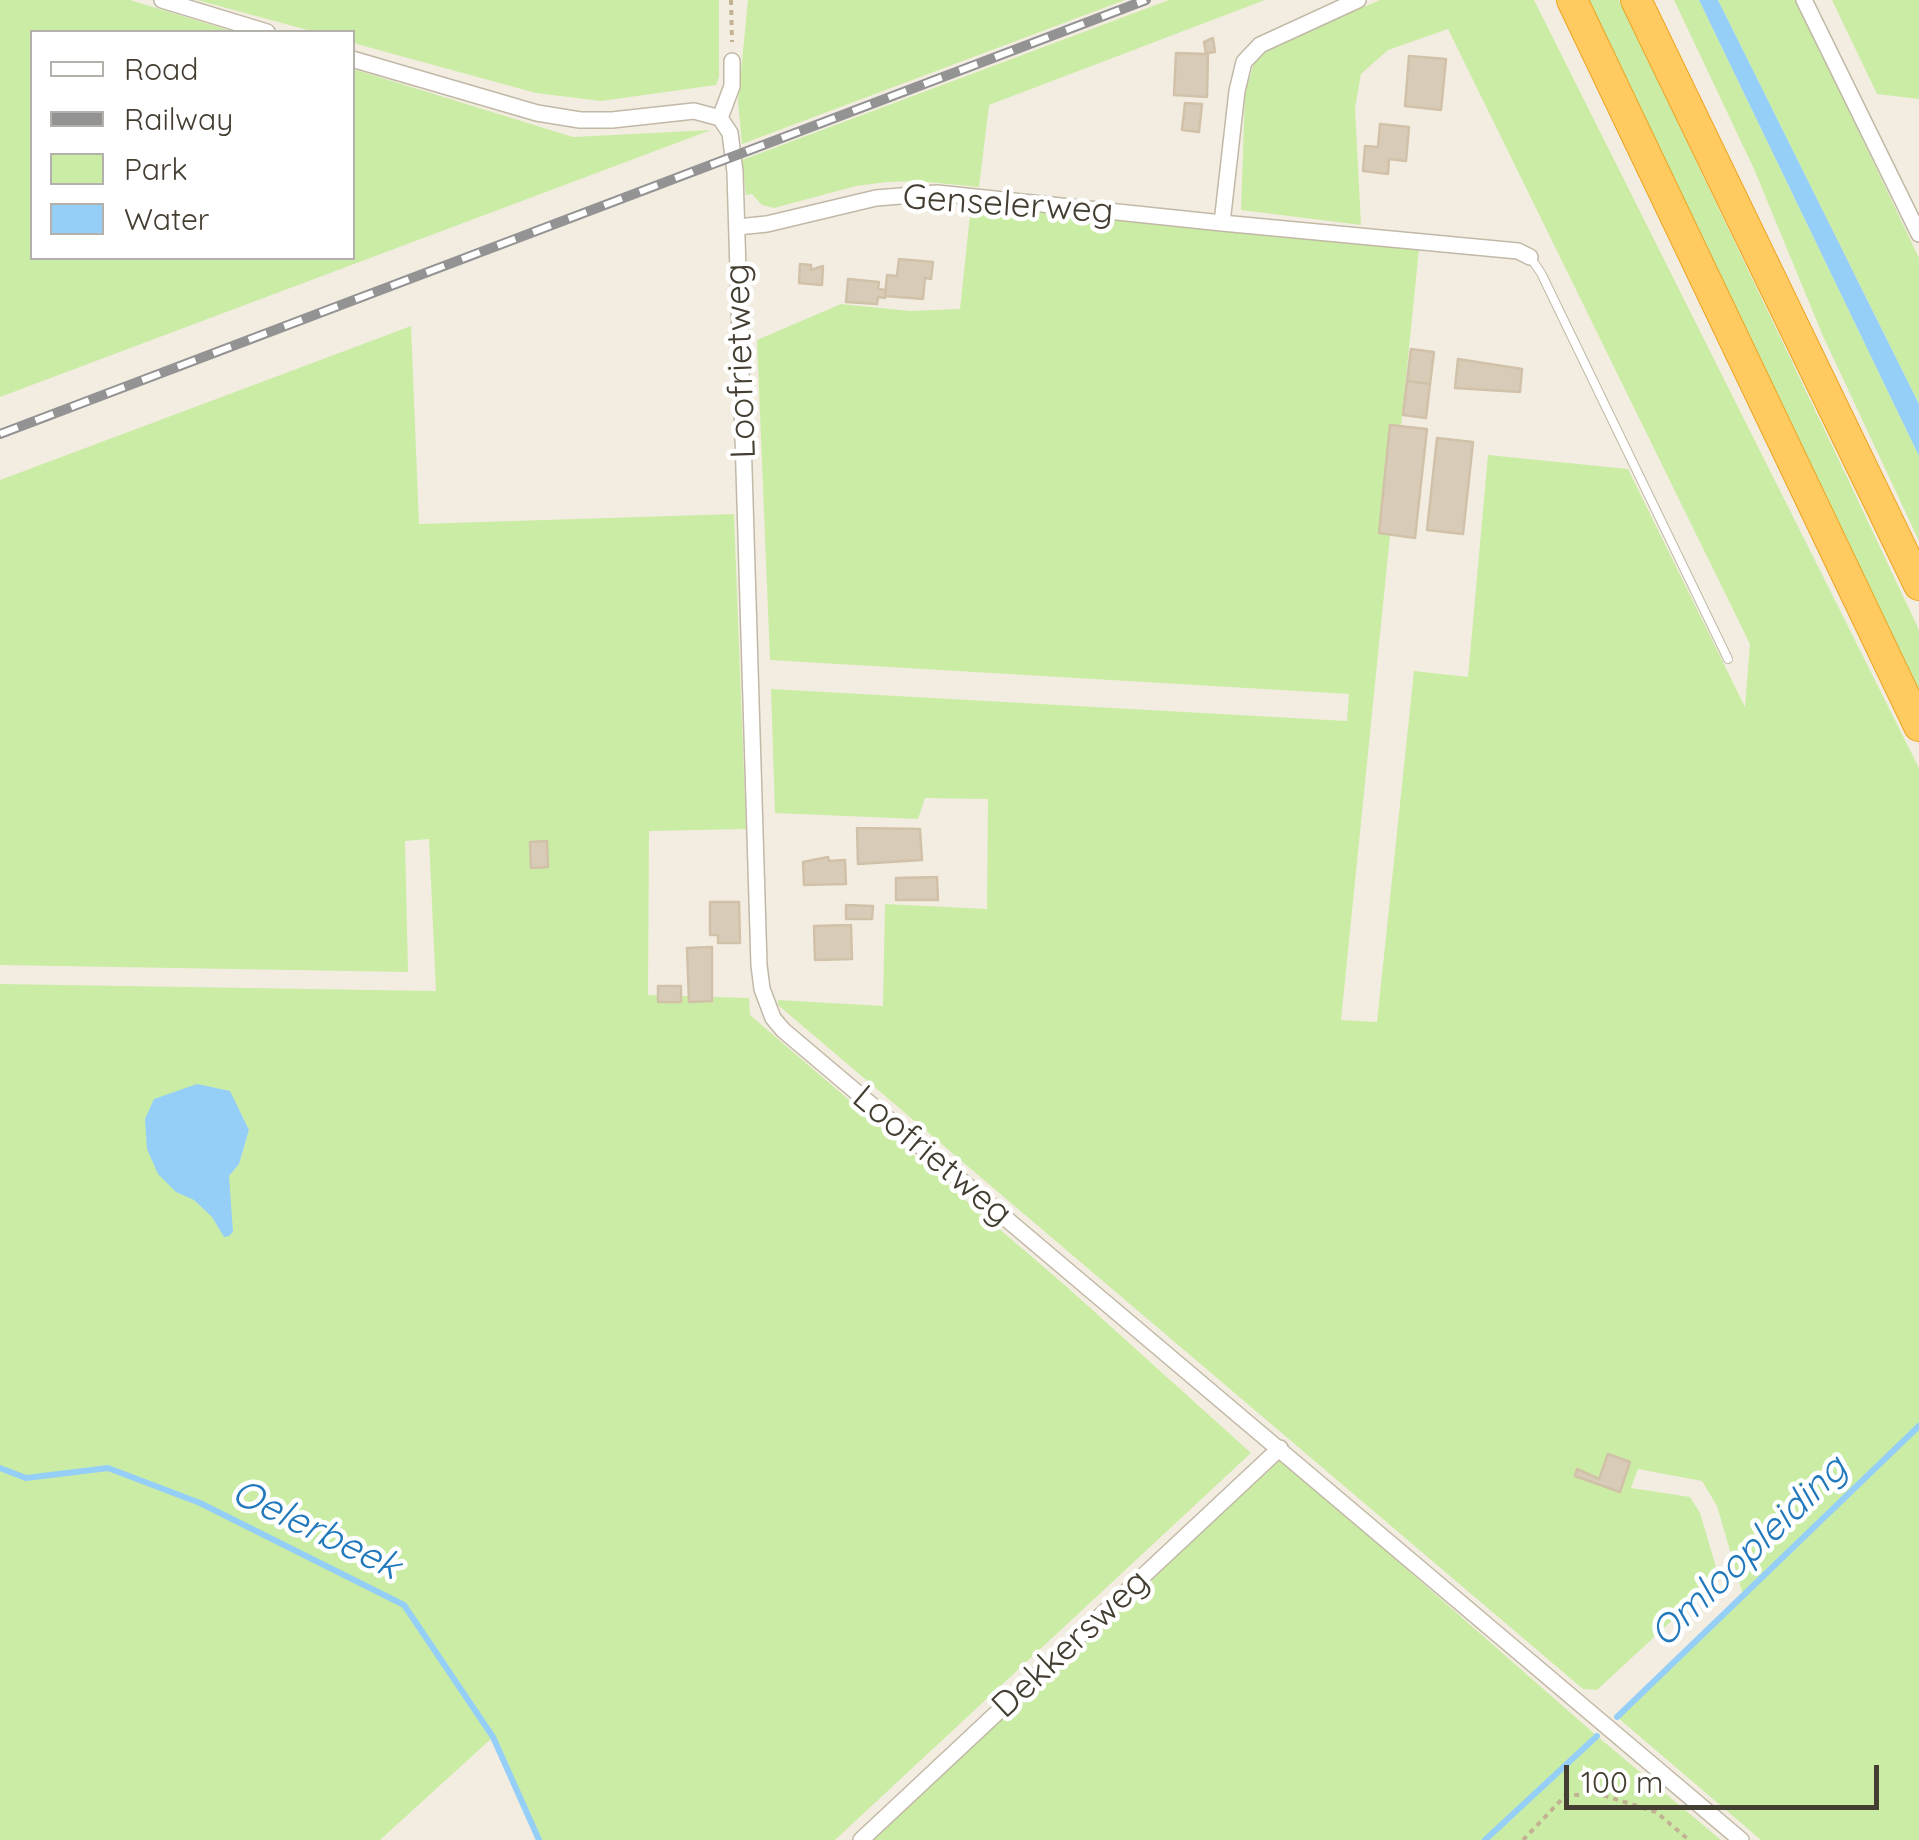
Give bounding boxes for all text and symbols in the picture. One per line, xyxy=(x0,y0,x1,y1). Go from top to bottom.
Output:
legend xyxy=(30,30,355,260)
text: Road xyxy=(124,50,198,88)
text: Railway xyxy=(124,100,233,138)
text: Park xyxy=(124,150,188,188)
street label: Genselerweg xyxy=(901,177,1115,233)
text: Water xyxy=(124,200,209,238)
street label: Loofrietweg xyxy=(717,263,765,459)
street label: Loofrietweg xyxy=(844,1077,1020,1235)
water label: Omloopleiding xyxy=(1641,1447,1857,1657)
water label: Oelerbeek xyxy=(224,1470,408,1590)
street label: Dekkersweg xyxy=(984,1561,1158,1727)
scale bar xyxy=(1569,1745,1884,1807)
text: 100 m xyxy=(1581,1763,1663,1801)

